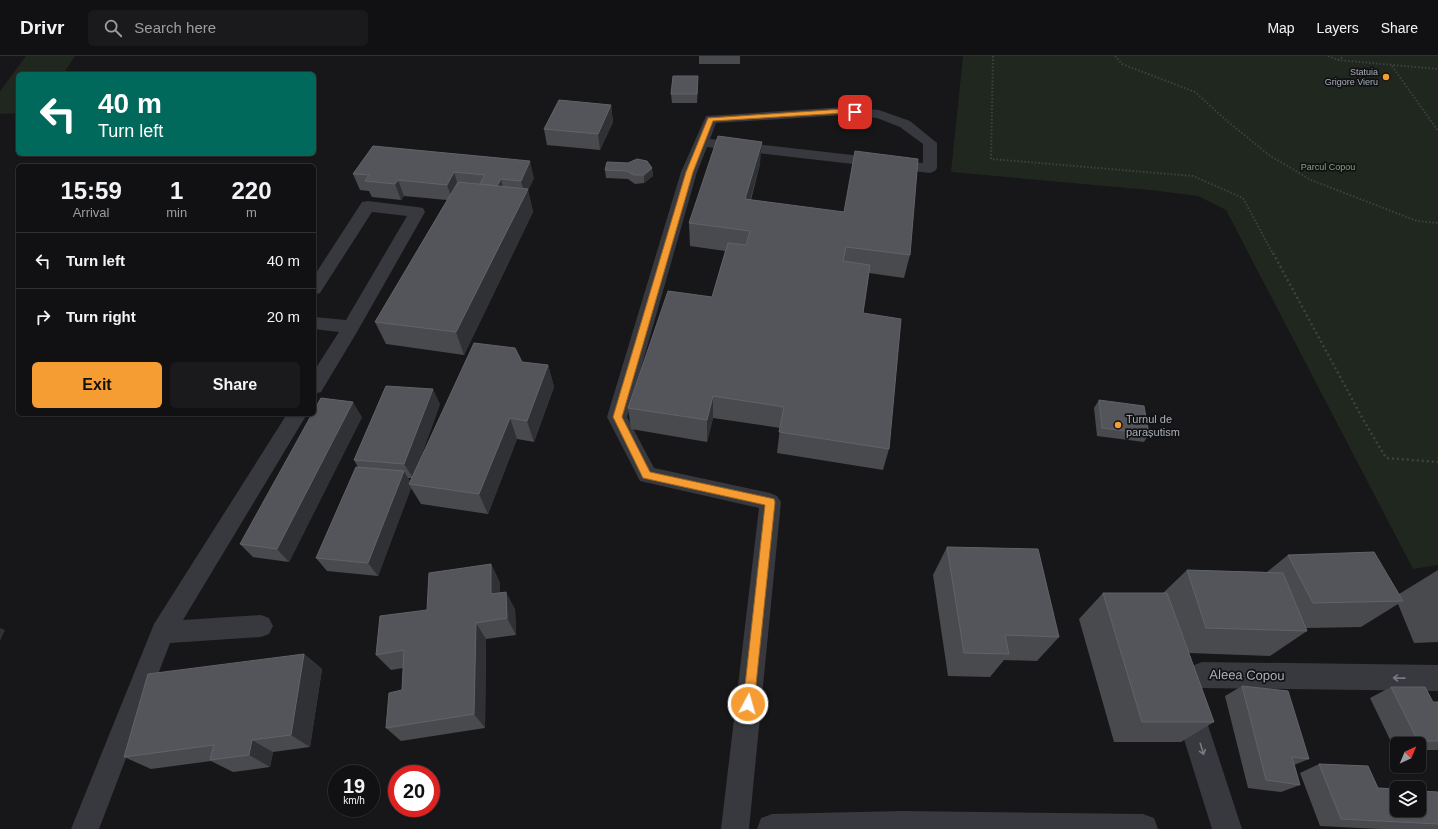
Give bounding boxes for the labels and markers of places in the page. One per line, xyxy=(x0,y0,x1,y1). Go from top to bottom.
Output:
place label: Statuia Grigore Vieru xyxy=(1325,67,1378,87)
marker: Statuia Grigore Vieru xyxy=(1381,72,1391,82)
pin xyxy=(838,95,872,129)
place label: Turnul de parașutism xyxy=(1126,413,1180,438)
marker: Turnul de parașutism xyxy=(1113,420,1123,430)

